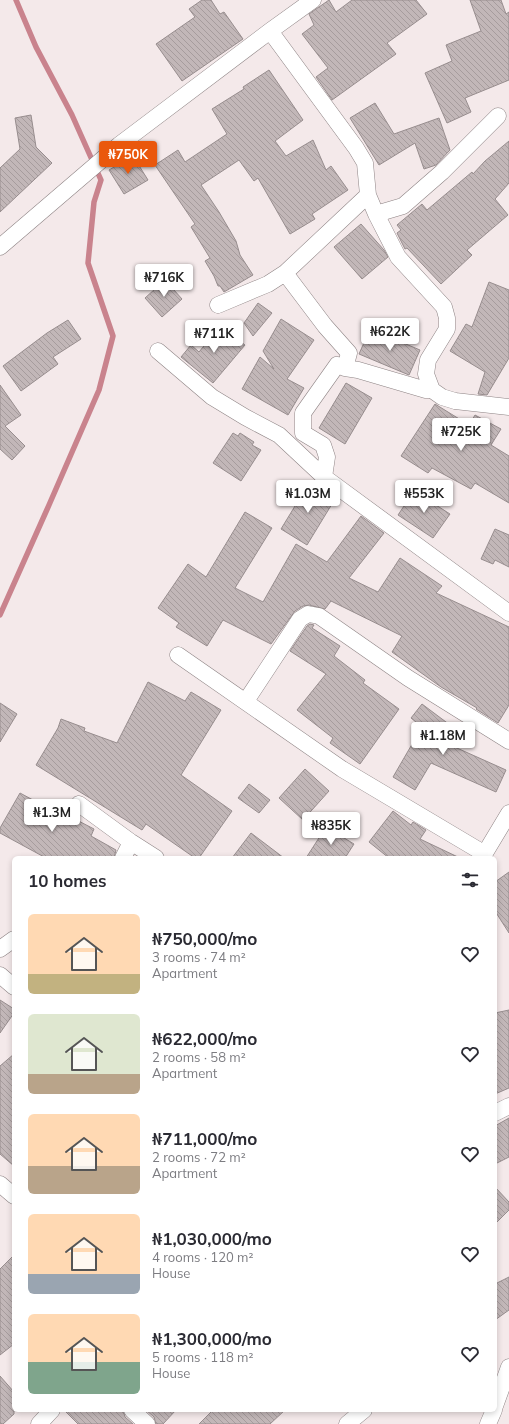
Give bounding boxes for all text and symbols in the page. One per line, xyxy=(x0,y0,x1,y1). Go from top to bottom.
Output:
pin: ₦750K xyxy=(100,141,156,175)
text: ₦750K xyxy=(108,146,148,162)
pin: ₦716K xyxy=(136,264,192,298)
text: ₦716K xyxy=(144,269,184,285)
pin: ₦622K xyxy=(362,318,418,352)
pin: ₦711K xyxy=(186,320,242,354)
text: ₦622K xyxy=(370,323,410,339)
text: ₦711K xyxy=(194,325,234,341)
pin: ₦725K xyxy=(433,418,489,452)
text: ₦725K xyxy=(441,423,481,439)
pin: ₦1.03M xyxy=(275,480,341,514)
pin: ₦553K xyxy=(396,480,452,514)
text: ₦1.03M xyxy=(285,485,331,501)
text: ₦553K xyxy=(404,485,444,501)
pin: ₦1.18M xyxy=(410,722,476,756)
text: ₦1.18M xyxy=(420,727,466,743)
pin: ₦1.3M xyxy=(24,799,80,833)
text: ₦1.3M xyxy=(33,804,71,820)
pin: ₦835K xyxy=(303,812,359,846)
text: ₦835K xyxy=(311,817,351,833)
icon: filters xyxy=(459,869,481,891)
text: 10 homes xyxy=(28,870,107,891)
text: ₦750,000/mo xyxy=(152,928,257,949)
icon: home xyxy=(60,930,108,978)
icon: heart xyxy=(459,943,481,965)
text: 3 rooms · 74 m² xyxy=(152,949,246,965)
text: Apartment xyxy=(152,965,217,981)
text: ₦622,000/mo xyxy=(152,1028,257,1049)
icon: home xyxy=(60,1030,108,1078)
icon: heart xyxy=(459,1043,481,1065)
text: 2 rooms · 58 m² xyxy=(152,1049,246,1065)
text: Apartment xyxy=(152,1065,217,1081)
text: ₦711,000/mo xyxy=(152,1128,257,1149)
icon: home xyxy=(60,1130,108,1178)
icon: heart xyxy=(459,1143,481,1165)
text: 2 rooms · 72 m² xyxy=(152,1149,246,1165)
text: Apartment xyxy=(152,1165,217,1181)
text: ₦1,030,000/mo xyxy=(152,1228,272,1249)
icon: home xyxy=(60,1230,108,1278)
icon: heart xyxy=(459,1243,481,1265)
text: 4 rooms · 120 m² xyxy=(152,1249,253,1265)
text: House xyxy=(152,1265,190,1281)
text: ₦1,300,000/mo xyxy=(152,1328,272,1349)
icon: home xyxy=(60,1330,108,1378)
icon: heart xyxy=(459,1343,481,1365)
text: 5 rooms · 118 m² xyxy=(152,1349,253,1365)
text: House xyxy=(152,1365,190,1381)

